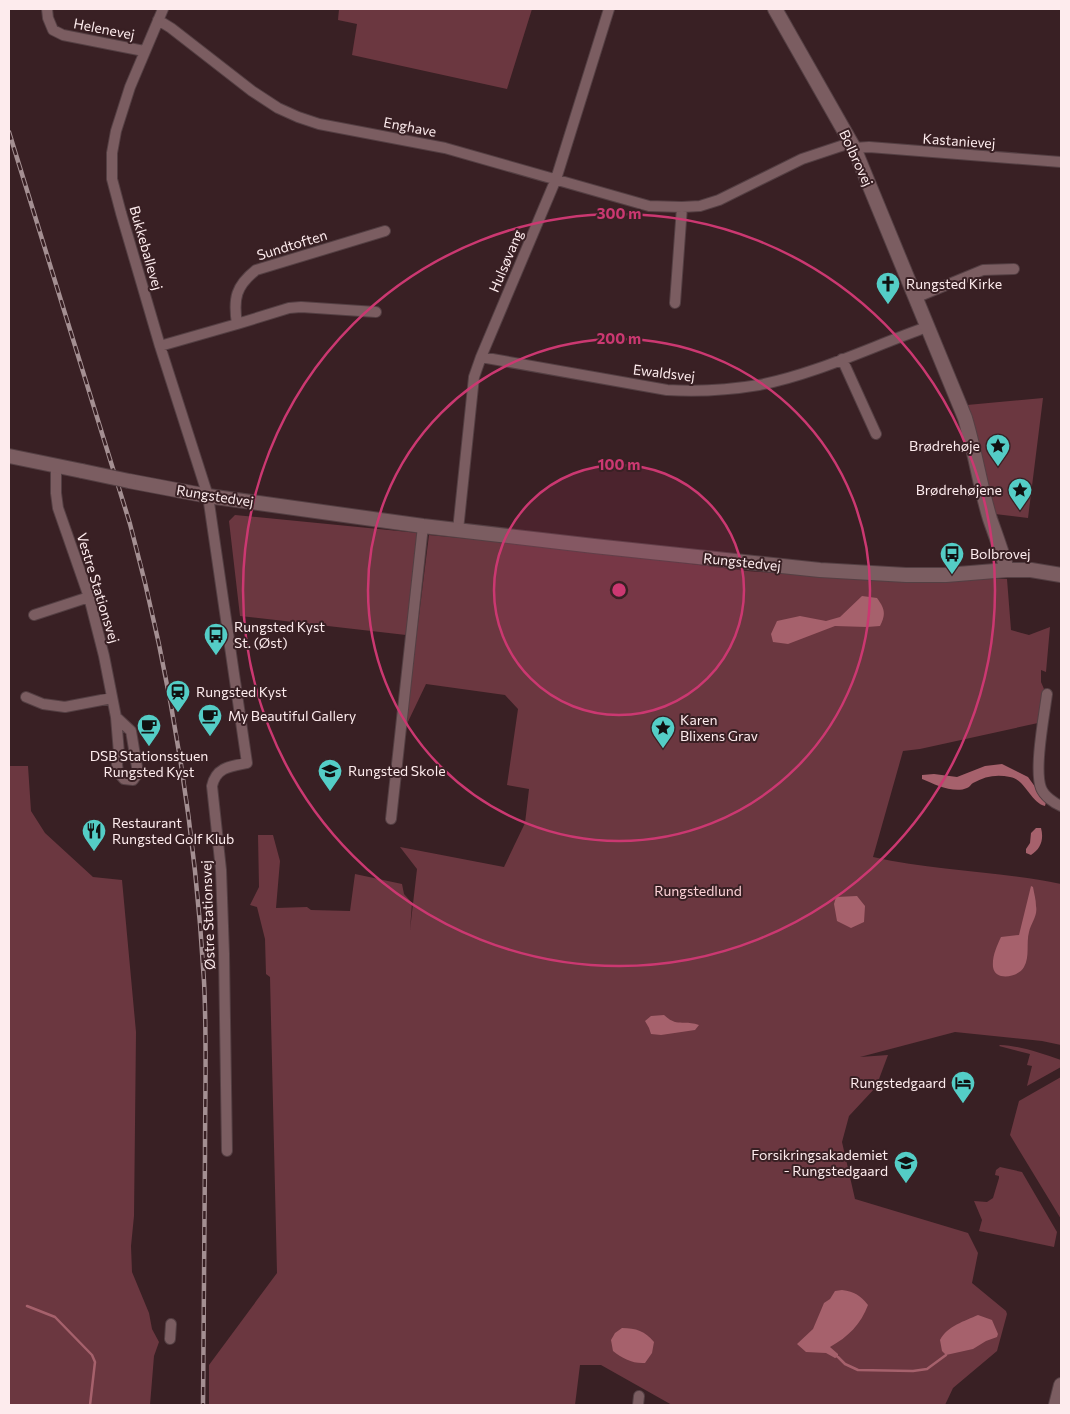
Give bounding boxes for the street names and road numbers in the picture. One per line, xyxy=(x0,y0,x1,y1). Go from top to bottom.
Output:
street label: Helenevej xyxy=(72,14,136,43)
street label: Enghave xyxy=(382,113,438,140)
street label: Bolbrovej xyxy=(836,127,877,189)
street label: Kastanievej xyxy=(922,129,996,152)
street label: Bukkeballevej xyxy=(126,204,167,292)
street label: Sundtoften xyxy=(255,226,329,263)
street label: Hulsøvang xyxy=(485,227,526,295)
street label: Ewaldsvej xyxy=(632,360,696,385)
street label: Rungstedvej xyxy=(175,481,255,510)
street label: Vestre Stationsvej xyxy=(74,531,123,645)
street label: Rungstedvej xyxy=(702,549,782,574)
street label: Østre Stationsvej xyxy=(197,860,218,970)

